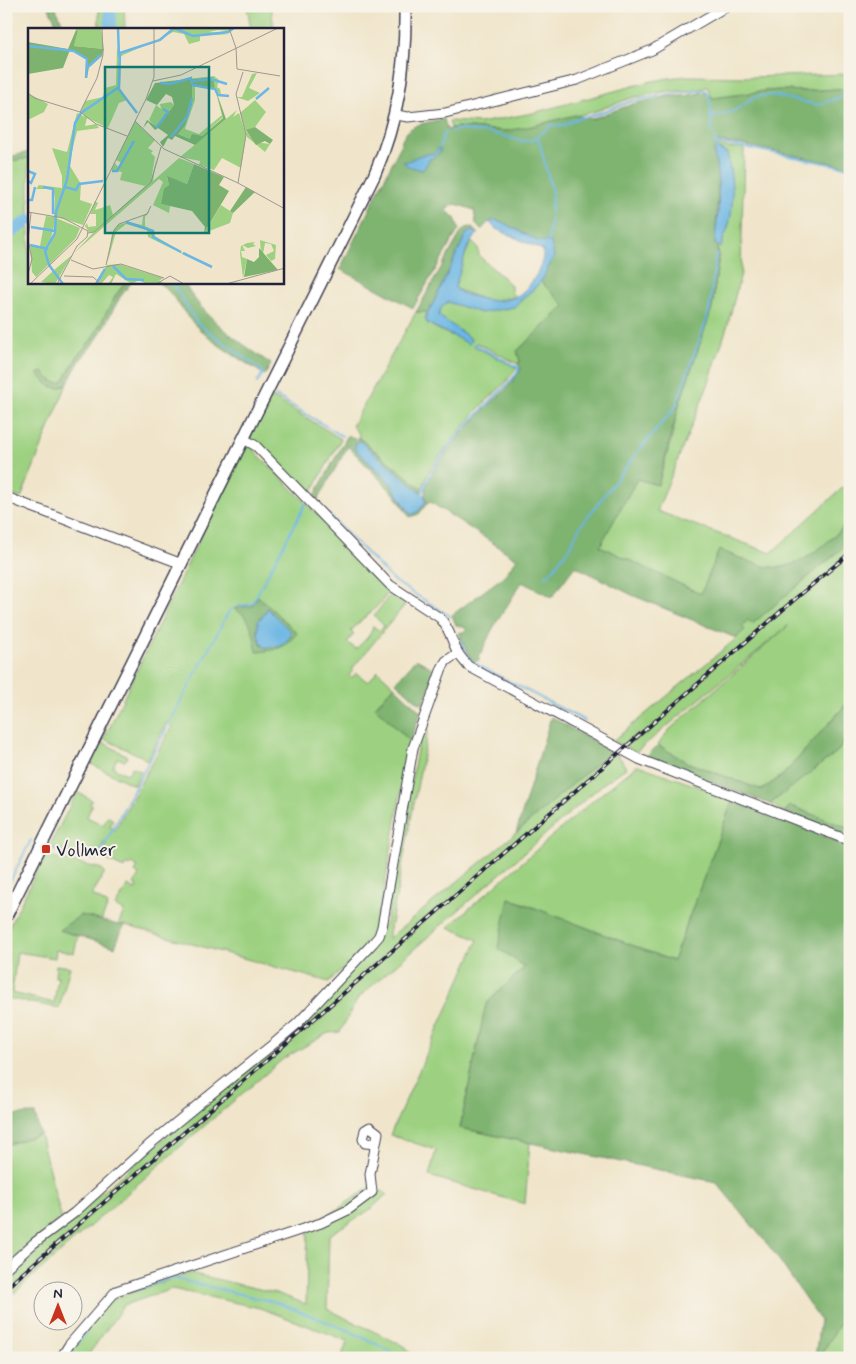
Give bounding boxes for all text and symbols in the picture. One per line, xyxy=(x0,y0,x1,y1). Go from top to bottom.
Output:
inset map xyxy=(28,28,284,284)
place label: Vollmer xyxy=(56,838,116,863)
marker: Vollmer xyxy=(40,843,52,855)
north arrow xyxy=(32,1282,82,1332)
text: N xyxy=(53,1285,63,1303)

